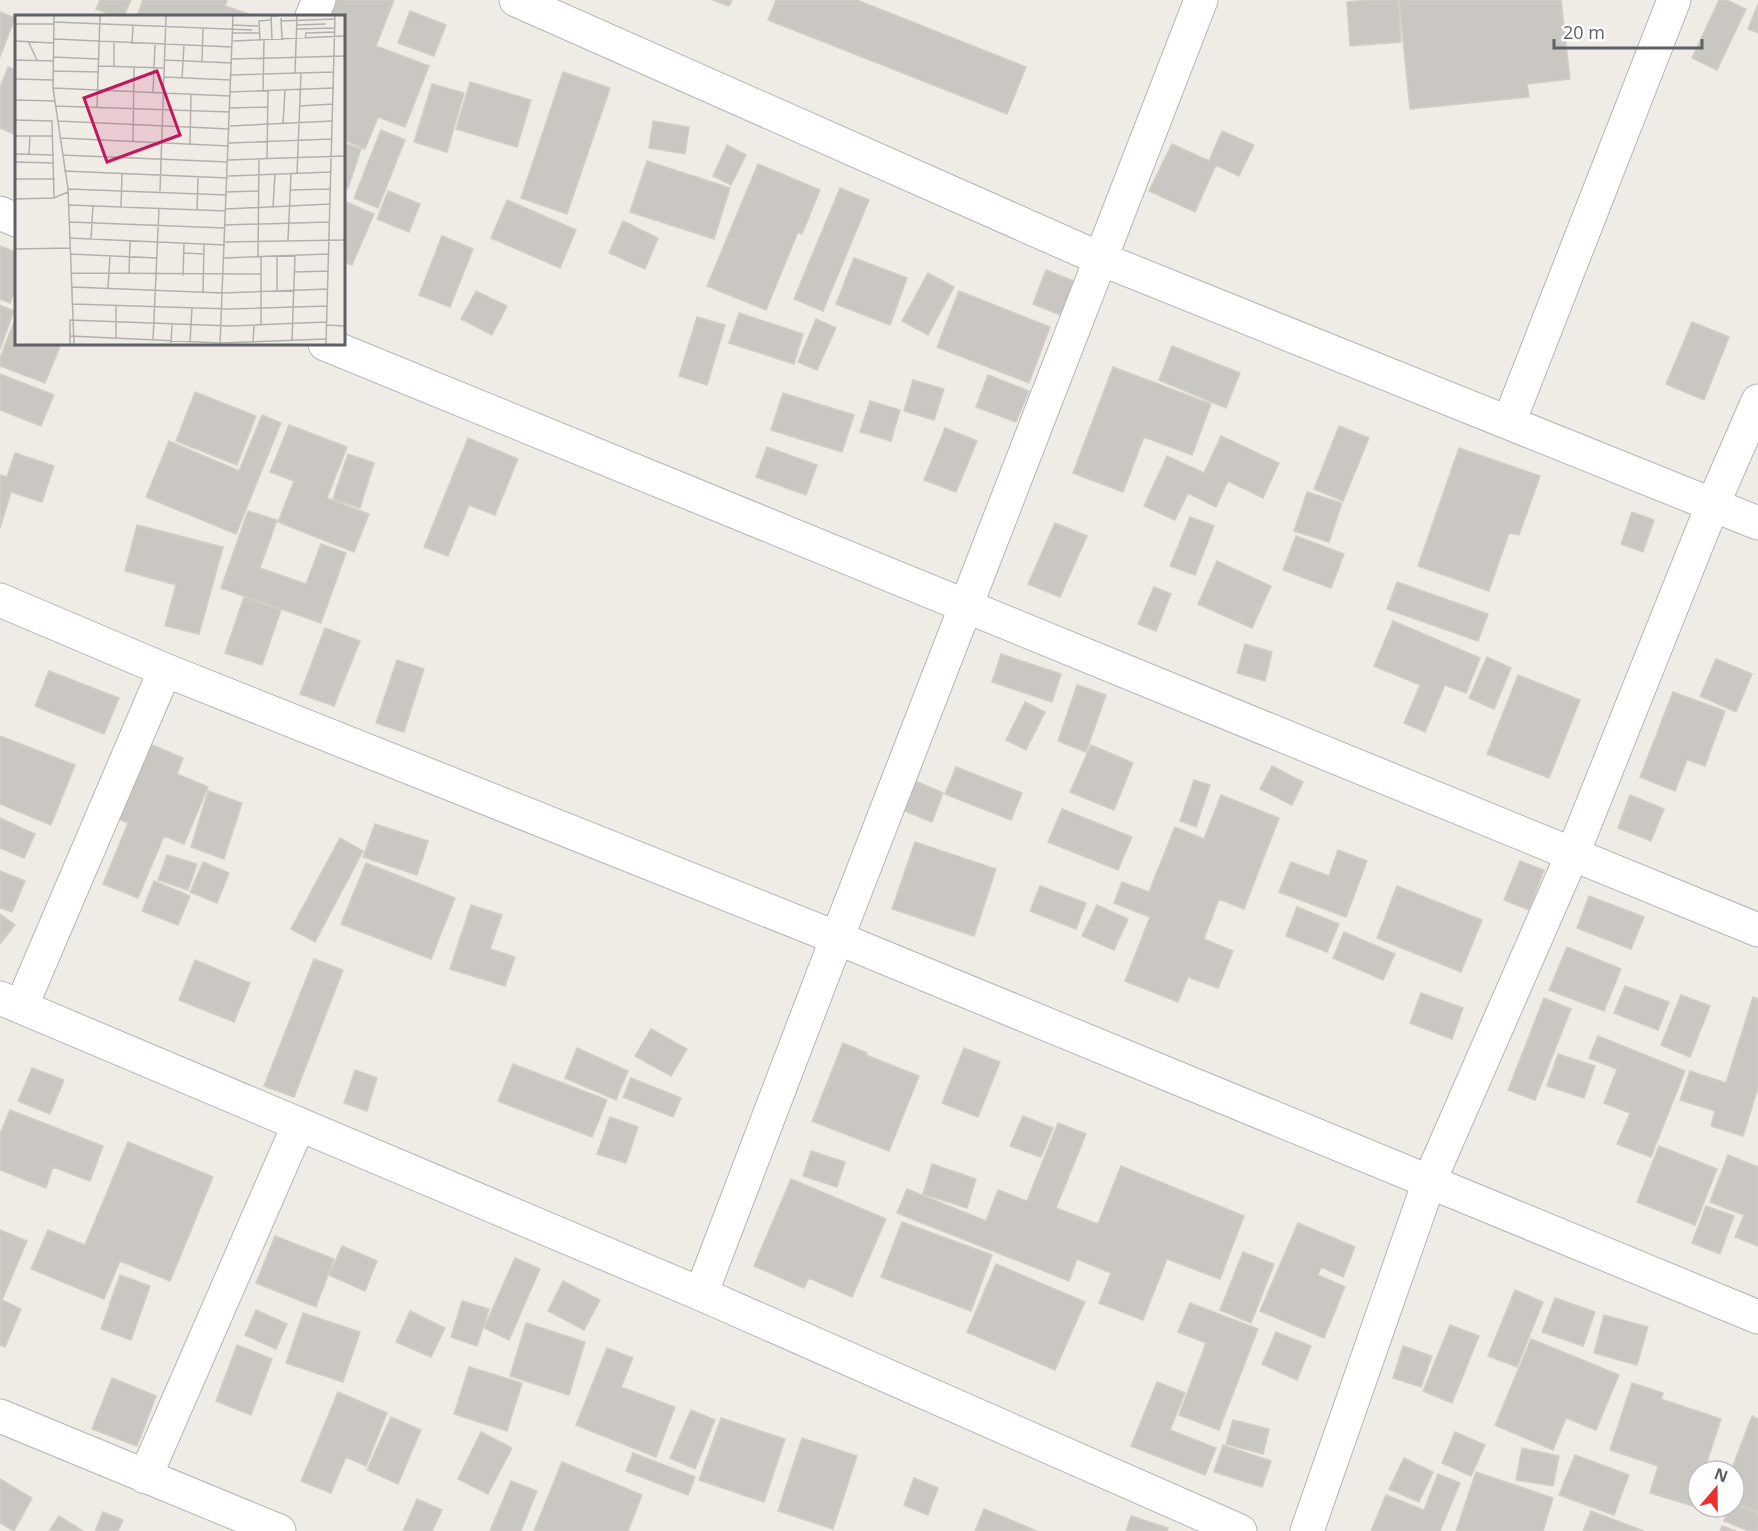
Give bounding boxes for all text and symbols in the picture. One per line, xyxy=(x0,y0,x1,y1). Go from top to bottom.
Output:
scale bar xyxy=(1554,12,1702,50)
inset map xyxy=(15,15,345,345)
text: 20 m xyxy=(1563,20,1605,44)
north arrow xyxy=(1686,1459,1746,1519)
text: N xyxy=(1711,1462,1731,1487)

